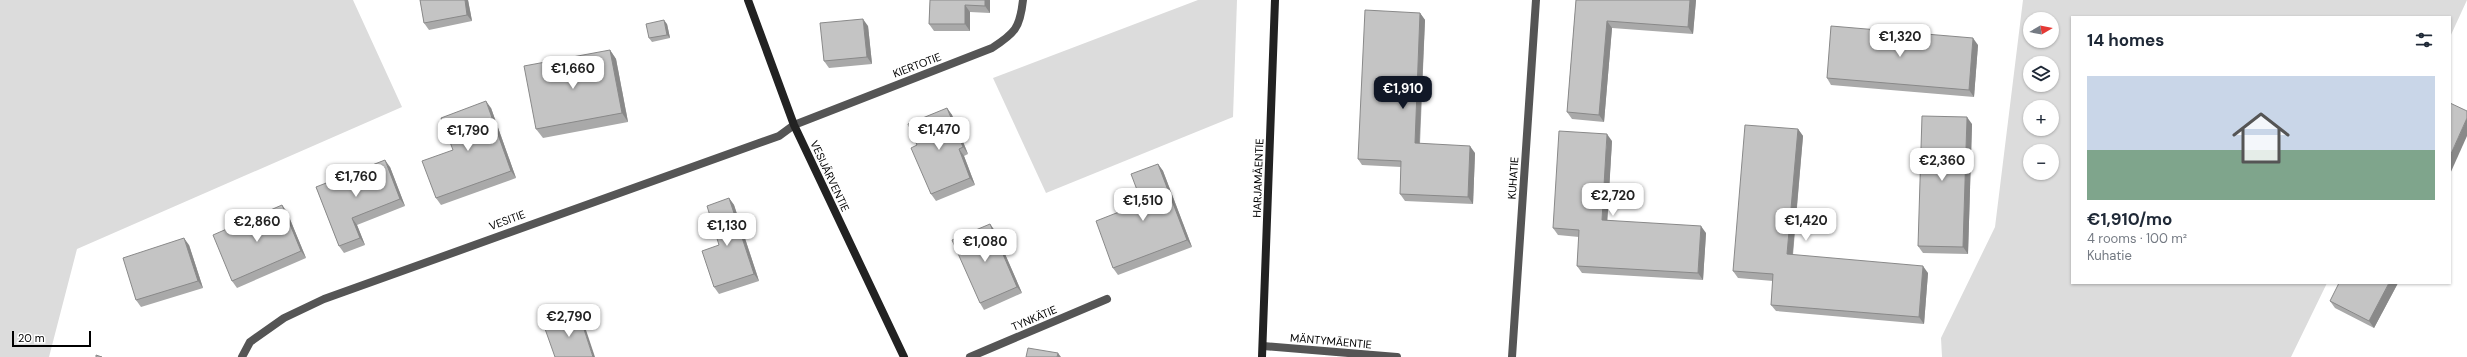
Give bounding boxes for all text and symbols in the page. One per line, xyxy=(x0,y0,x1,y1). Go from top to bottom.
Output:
north arrow xyxy=(2023,12,2059,48)
map controls xyxy=(2023,12,2059,180)
pin: €1,320 xyxy=(1867,24,1933,58)
text: €1,320 xyxy=(1879,28,1921,45)
text: 14 homes xyxy=(2087,29,2164,51)
icon: filters xyxy=(2413,29,2435,51)
street label: KIERTOTIE xyxy=(891,49,943,81)
pin: €1,660 xyxy=(540,56,606,90)
button: layers xyxy=(2023,56,2059,92)
text: €1,660 xyxy=(551,60,595,77)
pin: €1,910 xyxy=(1370,76,1436,110)
text: €1,910 xyxy=(1383,80,1423,97)
button: + xyxy=(2023,100,2059,136)
icon: home xyxy=(2225,102,2297,174)
pin: €1,470 xyxy=(906,117,972,151)
pin: €1,790 xyxy=(435,118,501,152)
text: €1,470 xyxy=(918,121,960,138)
text: €1,790 xyxy=(447,122,489,139)
street label: VESIJÄRVENTIE xyxy=(807,138,853,214)
street label: HARJAMÄENTIE xyxy=(1250,138,1266,218)
button: − xyxy=(2023,144,2059,180)
pin: €2,360 xyxy=(1909,148,1975,182)
text: €2,360 xyxy=(1919,152,1965,169)
street label: KUHATIE xyxy=(1505,156,1521,200)
pin: €1,760 xyxy=(323,164,389,198)
text: €1,760 xyxy=(335,168,377,185)
pin: €2,720 xyxy=(1580,183,1646,217)
text: €2,720 xyxy=(1591,187,1635,204)
pin: €1,510 xyxy=(1110,188,1176,222)
text: €1,510 xyxy=(1123,192,1163,209)
street label: VESITIE xyxy=(487,207,527,233)
pin: €1,420 xyxy=(1773,208,1839,242)
text: €1,910/mo xyxy=(2087,208,2172,230)
pin: €2,860 xyxy=(224,209,290,243)
text: €1,420 xyxy=(1784,212,1828,229)
text: €2,860 xyxy=(234,213,280,230)
pin: €1,130 xyxy=(694,213,760,247)
text: €1,130 xyxy=(707,217,747,234)
pin: €1,080 xyxy=(952,229,1018,263)
text: 4 rooms · 100 m² xyxy=(2087,230,2187,247)
text: €1,080 xyxy=(963,233,1007,250)
text: Kuhatie xyxy=(2087,247,2132,264)
street label: TYNKÄTIE xyxy=(1009,302,1059,334)
pin: €2,790 xyxy=(536,304,602,338)
text: €2,790 xyxy=(546,308,592,325)
scale bar xyxy=(12,329,91,348)
street label: MÄNTYMÄENTIE xyxy=(1290,330,1372,352)
text: 20 m xyxy=(18,331,44,345)

